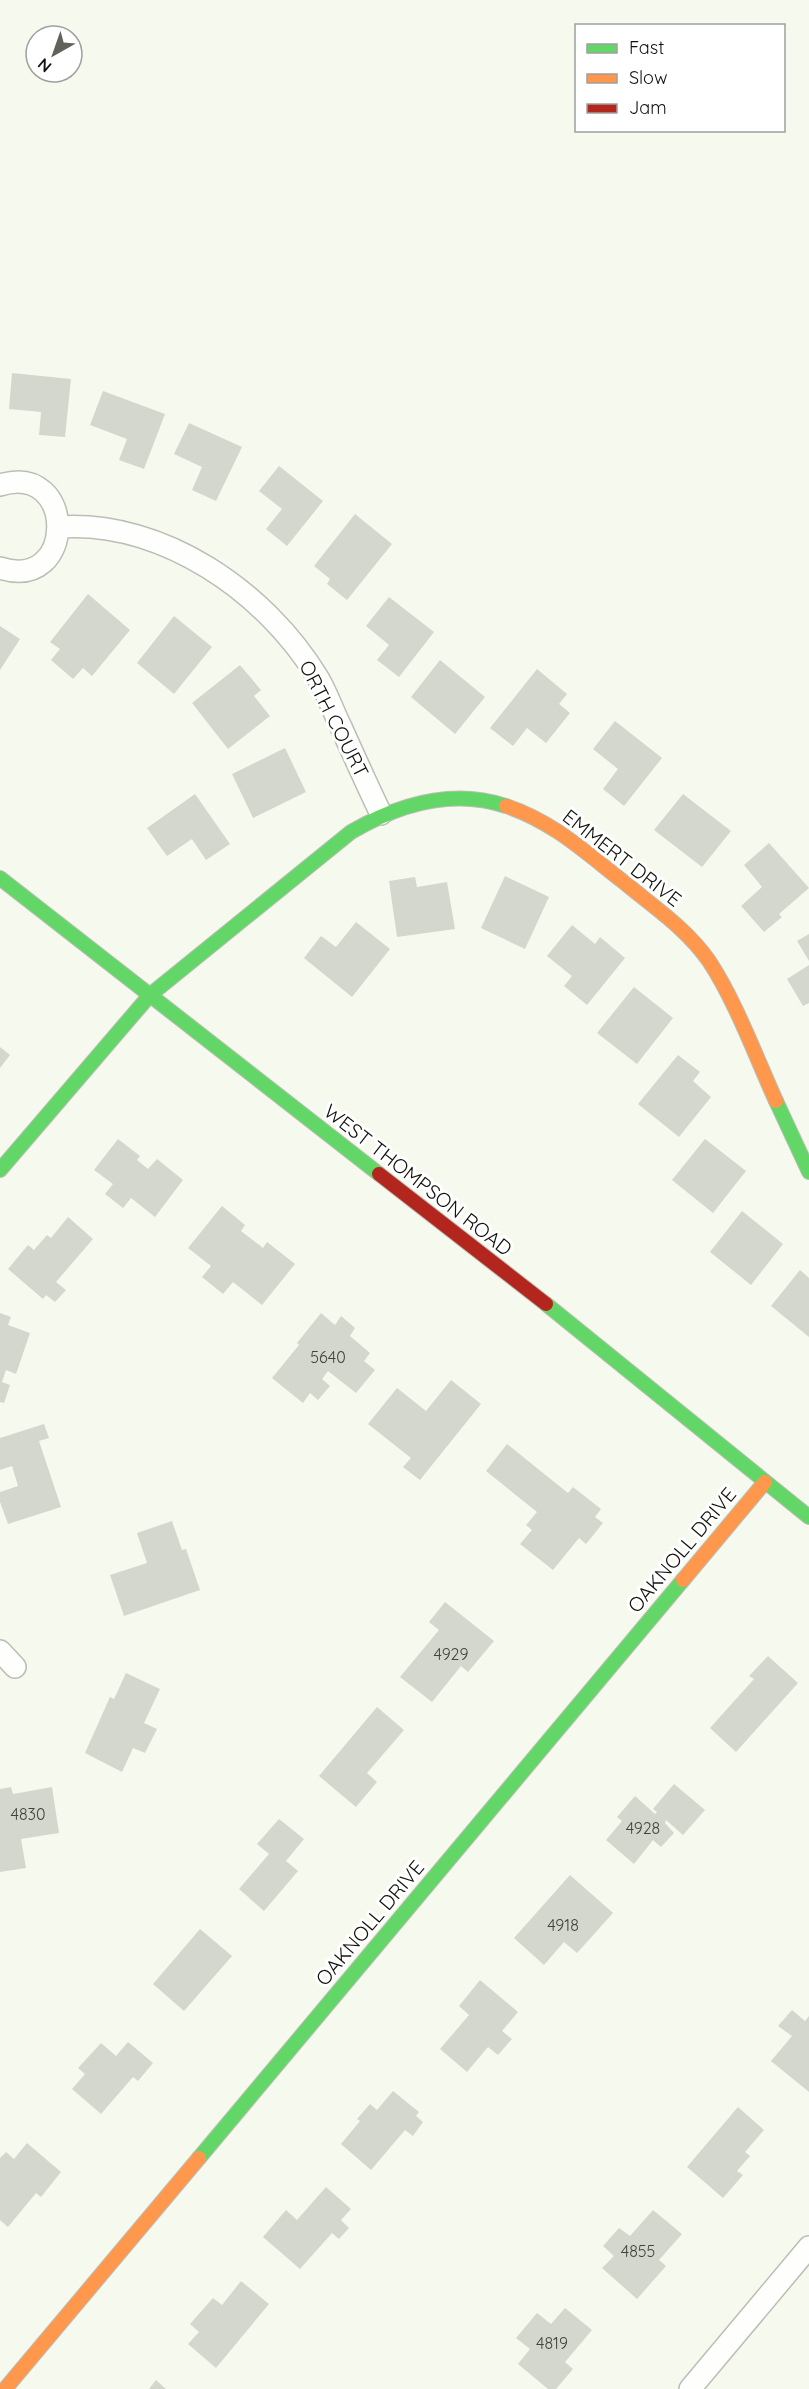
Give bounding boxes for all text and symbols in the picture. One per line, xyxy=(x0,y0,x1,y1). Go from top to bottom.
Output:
north arrow xyxy=(24,24,84,84)
legend xyxy=(575,24,785,132)
text: Fast xyxy=(629,36,664,59)
text: N xyxy=(33,54,55,77)
text: Slow xyxy=(629,66,667,89)
text: Jam xyxy=(629,96,667,119)
street label: ORTH COURT xyxy=(294,656,375,782)
street label: EMMERT DRIVE xyxy=(558,803,687,912)
street label: WEST THOMPSON ROAD xyxy=(319,1098,517,1261)
house number: 5640 xyxy=(310,1347,346,1367)
street label: OAKNOLL DRIVE xyxy=(622,1482,741,1617)
house number: 4929 xyxy=(434,1644,468,1664)
house number: 4830 xyxy=(11,1804,45,1824)
house number: 4928 xyxy=(626,1818,660,1838)
street label: OAKNOLL DRIVE xyxy=(310,1855,429,1990)
house number: 4918 xyxy=(547,1915,579,1935)
house number: 4855 xyxy=(621,2241,655,2261)
house number: 4819 xyxy=(536,2333,568,2353)

